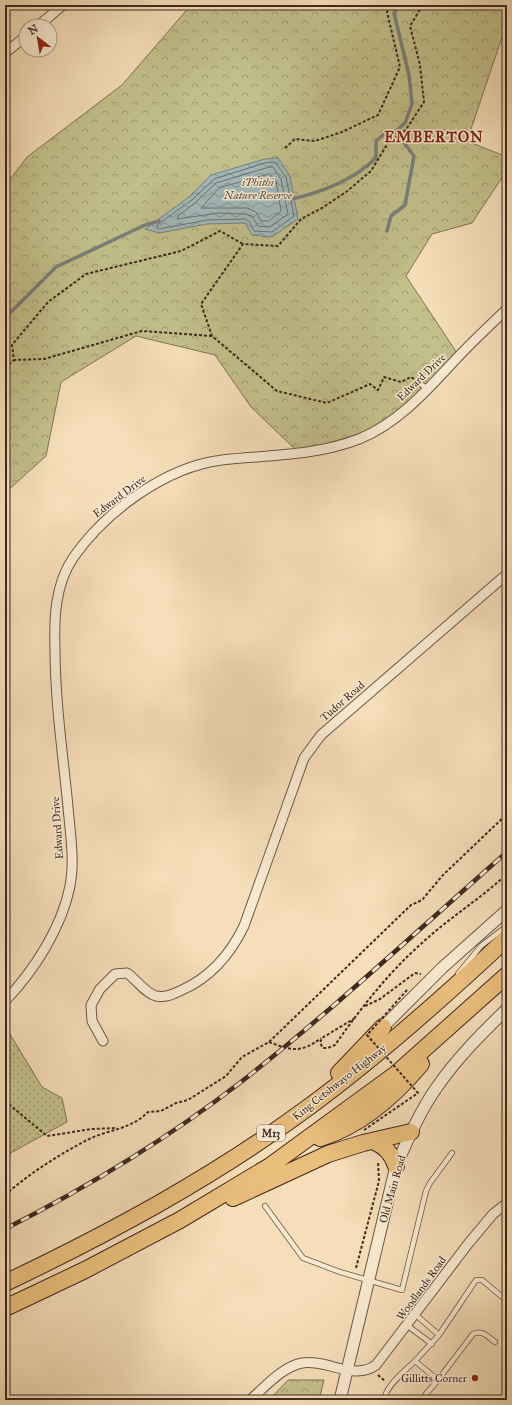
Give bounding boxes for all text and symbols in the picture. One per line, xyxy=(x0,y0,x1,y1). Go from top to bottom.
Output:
north arrow xyxy=(18,18,58,58)
text: N xyxy=(26,22,41,38)
district label: EMBERTON xyxy=(384,128,484,146)
park label: iPhithi Nature Reserve xyxy=(223,176,293,202)
street label: Edward Drive xyxy=(394,351,449,404)
street label: Edward Drive xyxy=(90,472,149,520)
street label: Tudor Road xyxy=(318,678,367,724)
street label: Edward Drive xyxy=(49,796,66,860)
street label: King Cetshwayo Highway xyxy=(290,1041,389,1123)
road number: M13 xyxy=(257,1125,285,1141)
street label: Old Main Road xyxy=(377,1153,409,1225)
street label: Woodlands Road xyxy=(394,1253,449,1323)
place label: Gillitts Corner xyxy=(401,1372,468,1385)
marker: Gillitts Corner xyxy=(470,1373,480,1383)

